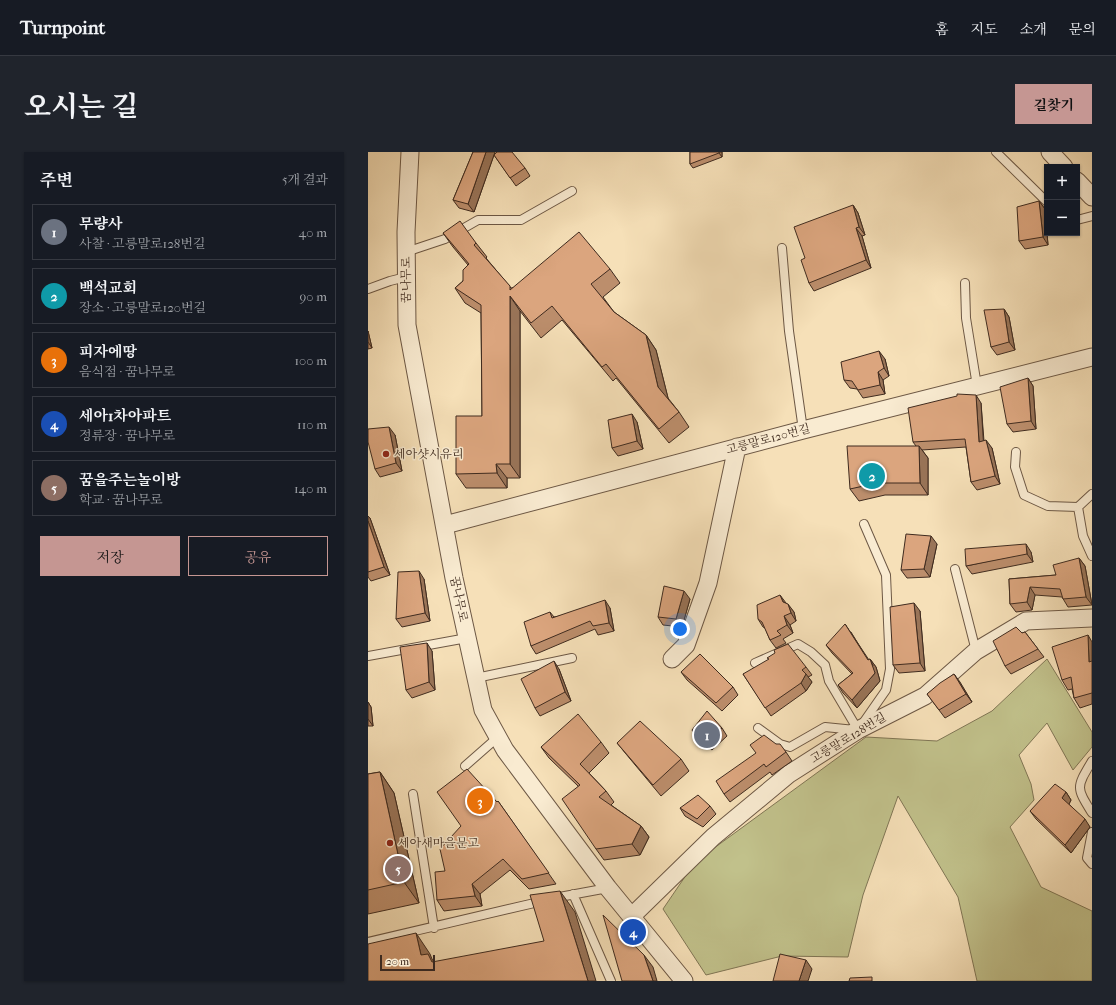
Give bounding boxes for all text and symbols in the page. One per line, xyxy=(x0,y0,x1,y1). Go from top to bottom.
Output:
text: Turnpoint xyxy=(20,17,105,39)
text: 홈 xyxy=(935,21,949,38)
text: 지도 xyxy=(971,21,998,38)
text: 소개 xyxy=(1020,21,1047,38)
text: 문의 xyxy=(1069,21,1096,38)
button: 길찾기 xyxy=(1015,84,1092,124)
text: 오시는 길 xyxy=(24,90,138,123)
map controls xyxy=(1044,164,1080,236)
button: + xyxy=(1044,164,1080,200)
text: 주변 xyxy=(40,170,73,190)
text: 5개 결과 xyxy=(282,172,328,187)
button: − xyxy=(1044,200,1080,236)
text: 무량사 xyxy=(79,215,122,233)
text: 1 xyxy=(52,225,56,240)
text: 40 m xyxy=(299,225,327,240)
text: 사찰 · 고릉말로128번길 xyxy=(79,236,206,251)
street label: 꿈나무로 xyxy=(399,256,413,303)
text: 백석교회 xyxy=(79,279,137,297)
text: 2 xyxy=(51,289,57,304)
text: 90 m xyxy=(299,289,327,304)
text: 장소 · 고릉말로120번길 xyxy=(79,300,206,315)
text: 피자에땅 xyxy=(79,343,137,361)
text: 3 xyxy=(51,353,57,368)
text: 100 m xyxy=(294,353,327,368)
text: 음식점 · 꿈나무로 xyxy=(79,364,175,379)
text: 세아1차아파트 xyxy=(79,407,171,425)
text: 4 xyxy=(50,417,58,432)
text: 110 m xyxy=(297,417,327,432)
street label: 고릉말로120번길 xyxy=(724,421,812,457)
text: 정류장 · 꿈나무로 xyxy=(79,428,175,443)
place label: 세아샷시유리 xyxy=(394,447,464,461)
marker: 세아샷시유리 xyxy=(381,449,391,459)
pin: 2 xyxy=(859,461,885,491)
text: 꿈을주는놀이방 xyxy=(79,471,180,489)
text: 5 xyxy=(51,481,57,496)
text: 140 m xyxy=(294,481,327,496)
text: 학교 · 꿈나무로 xyxy=(79,492,163,507)
button: 저장 xyxy=(40,536,180,576)
button: 공유 xyxy=(188,536,328,576)
street label: 꿈나무로 xyxy=(447,575,471,624)
your location xyxy=(670,619,690,639)
street label: 고릉말로128번길 xyxy=(808,710,888,766)
pin: 1 xyxy=(694,720,720,750)
pin: 3 xyxy=(467,786,493,816)
place label: 세아새마을문고 xyxy=(398,836,480,850)
marker: 세아새마을문고 xyxy=(385,838,395,848)
pin: 5 xyxy=(385,854,411,884)
pin: 4 xyxy=(620,917,646,947)
scale bar xyxy=(380,953,435,972)
text: 20 m xyxy=(386,955,409,968)

